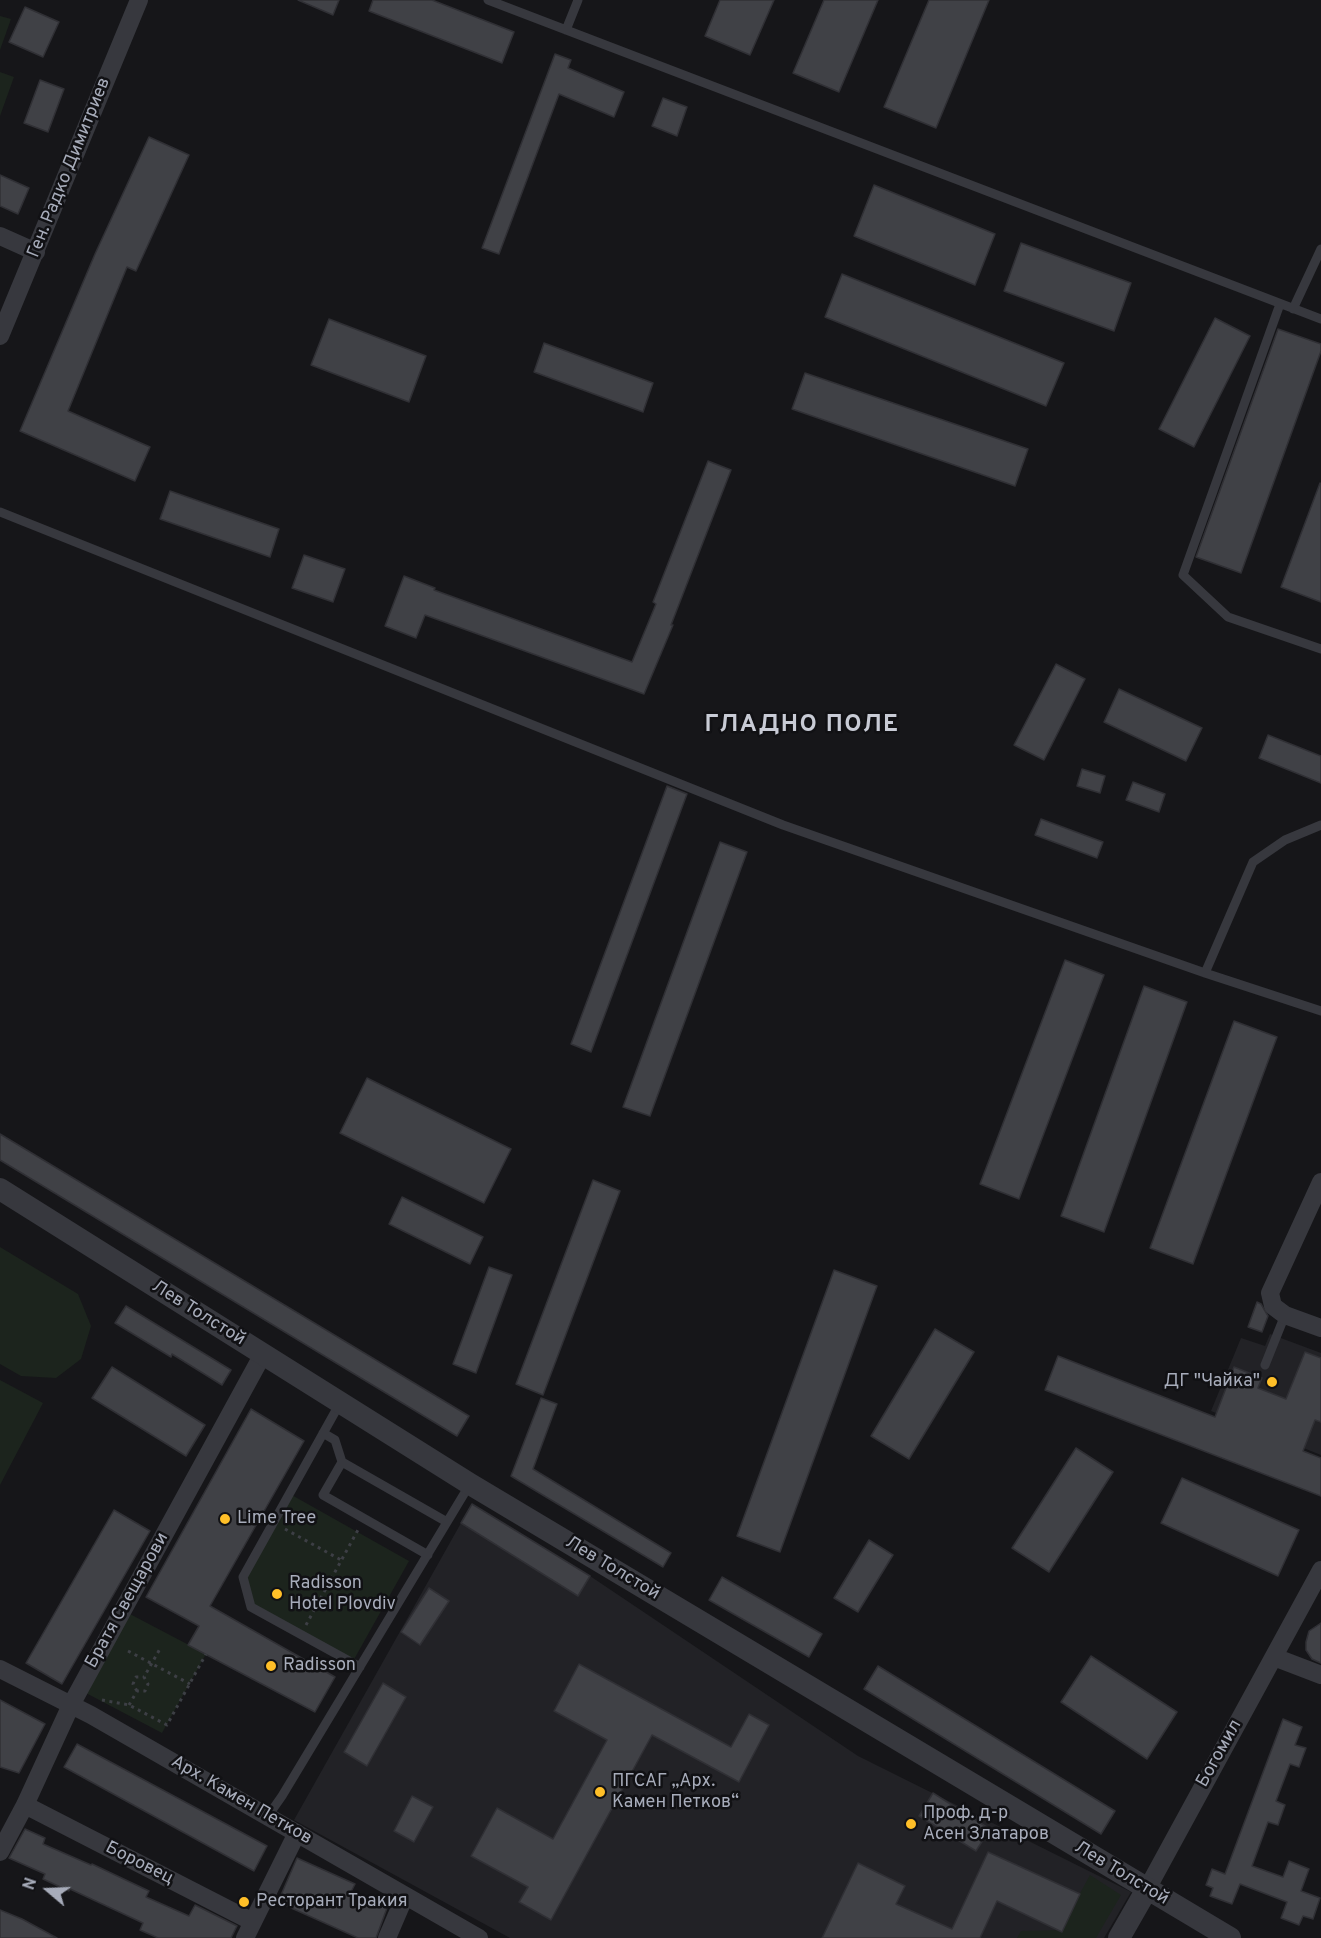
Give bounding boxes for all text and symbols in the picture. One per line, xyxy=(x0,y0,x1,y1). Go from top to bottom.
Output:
street label: Ген. Радко Димитриев xyxy=(24,75,116,261)
district label: ГЛАДНО ПОЛЕ xyxy=(704,712,900,740)
street label: Лев Толстой xyxy=(147,1277,249,1351)
place label: ДГ "Чайка" xyxy=(1164,1371,1260,1393)
marker: ДГ "Чайка" xyxy=(1265,1375,1279,1389)
place label: Lime Tree xyxy=(237,1508,316,1530)
marker: Lime Tree xyxy=(218,1512,232,1526)
street label: Братя Свещарови xyxy=(82,1529,174,1673)
street label: Лев Толстой xyxy=(561,1532,663,1606)
place label: Radisson Hotel Plovdiv xyxy=(289,1573,396,1616)
marker: Radisson Hotel Plovdiv xyxy=(270,1587,284,1601)
place label: Radisson xyxy=(283,1655,356,1677)
marker: Radisson xyxy=(264,1659,278,1673)
street label: Богомил xyxy=(1193,1716,1247,1792)
street label: Арх. Камен Петков xyxy=(167,1752,315,1850)
place label: ПГСАГ „Арх. Камен Петков“ xyxy=(612,1771,739,1814)
marker: ПГСАГ „Арх. Камен Петков“ xyxy=(593,1785,607,1799)
place label: Проф. д-р Асен Златаров xyxy=(923,1803,1049,1846)
marker: Проф. д-р Асен Златаров xyxy=(904,1817,918,1831)
street label: Лев Толстой xyxy=(1070,1837,1172,1911)
street label: Боровец xyxy=(101,1838,177,1890)
north arrow xyxy=(18,1860,78,1920)
text: N xyxy=(20,1875,42,1893)
place label: Ресторант Тракия xyxy=(256,1891,408,1913)
marker: Ресторант Тракия xyxy=(237,1895,251,1909)

